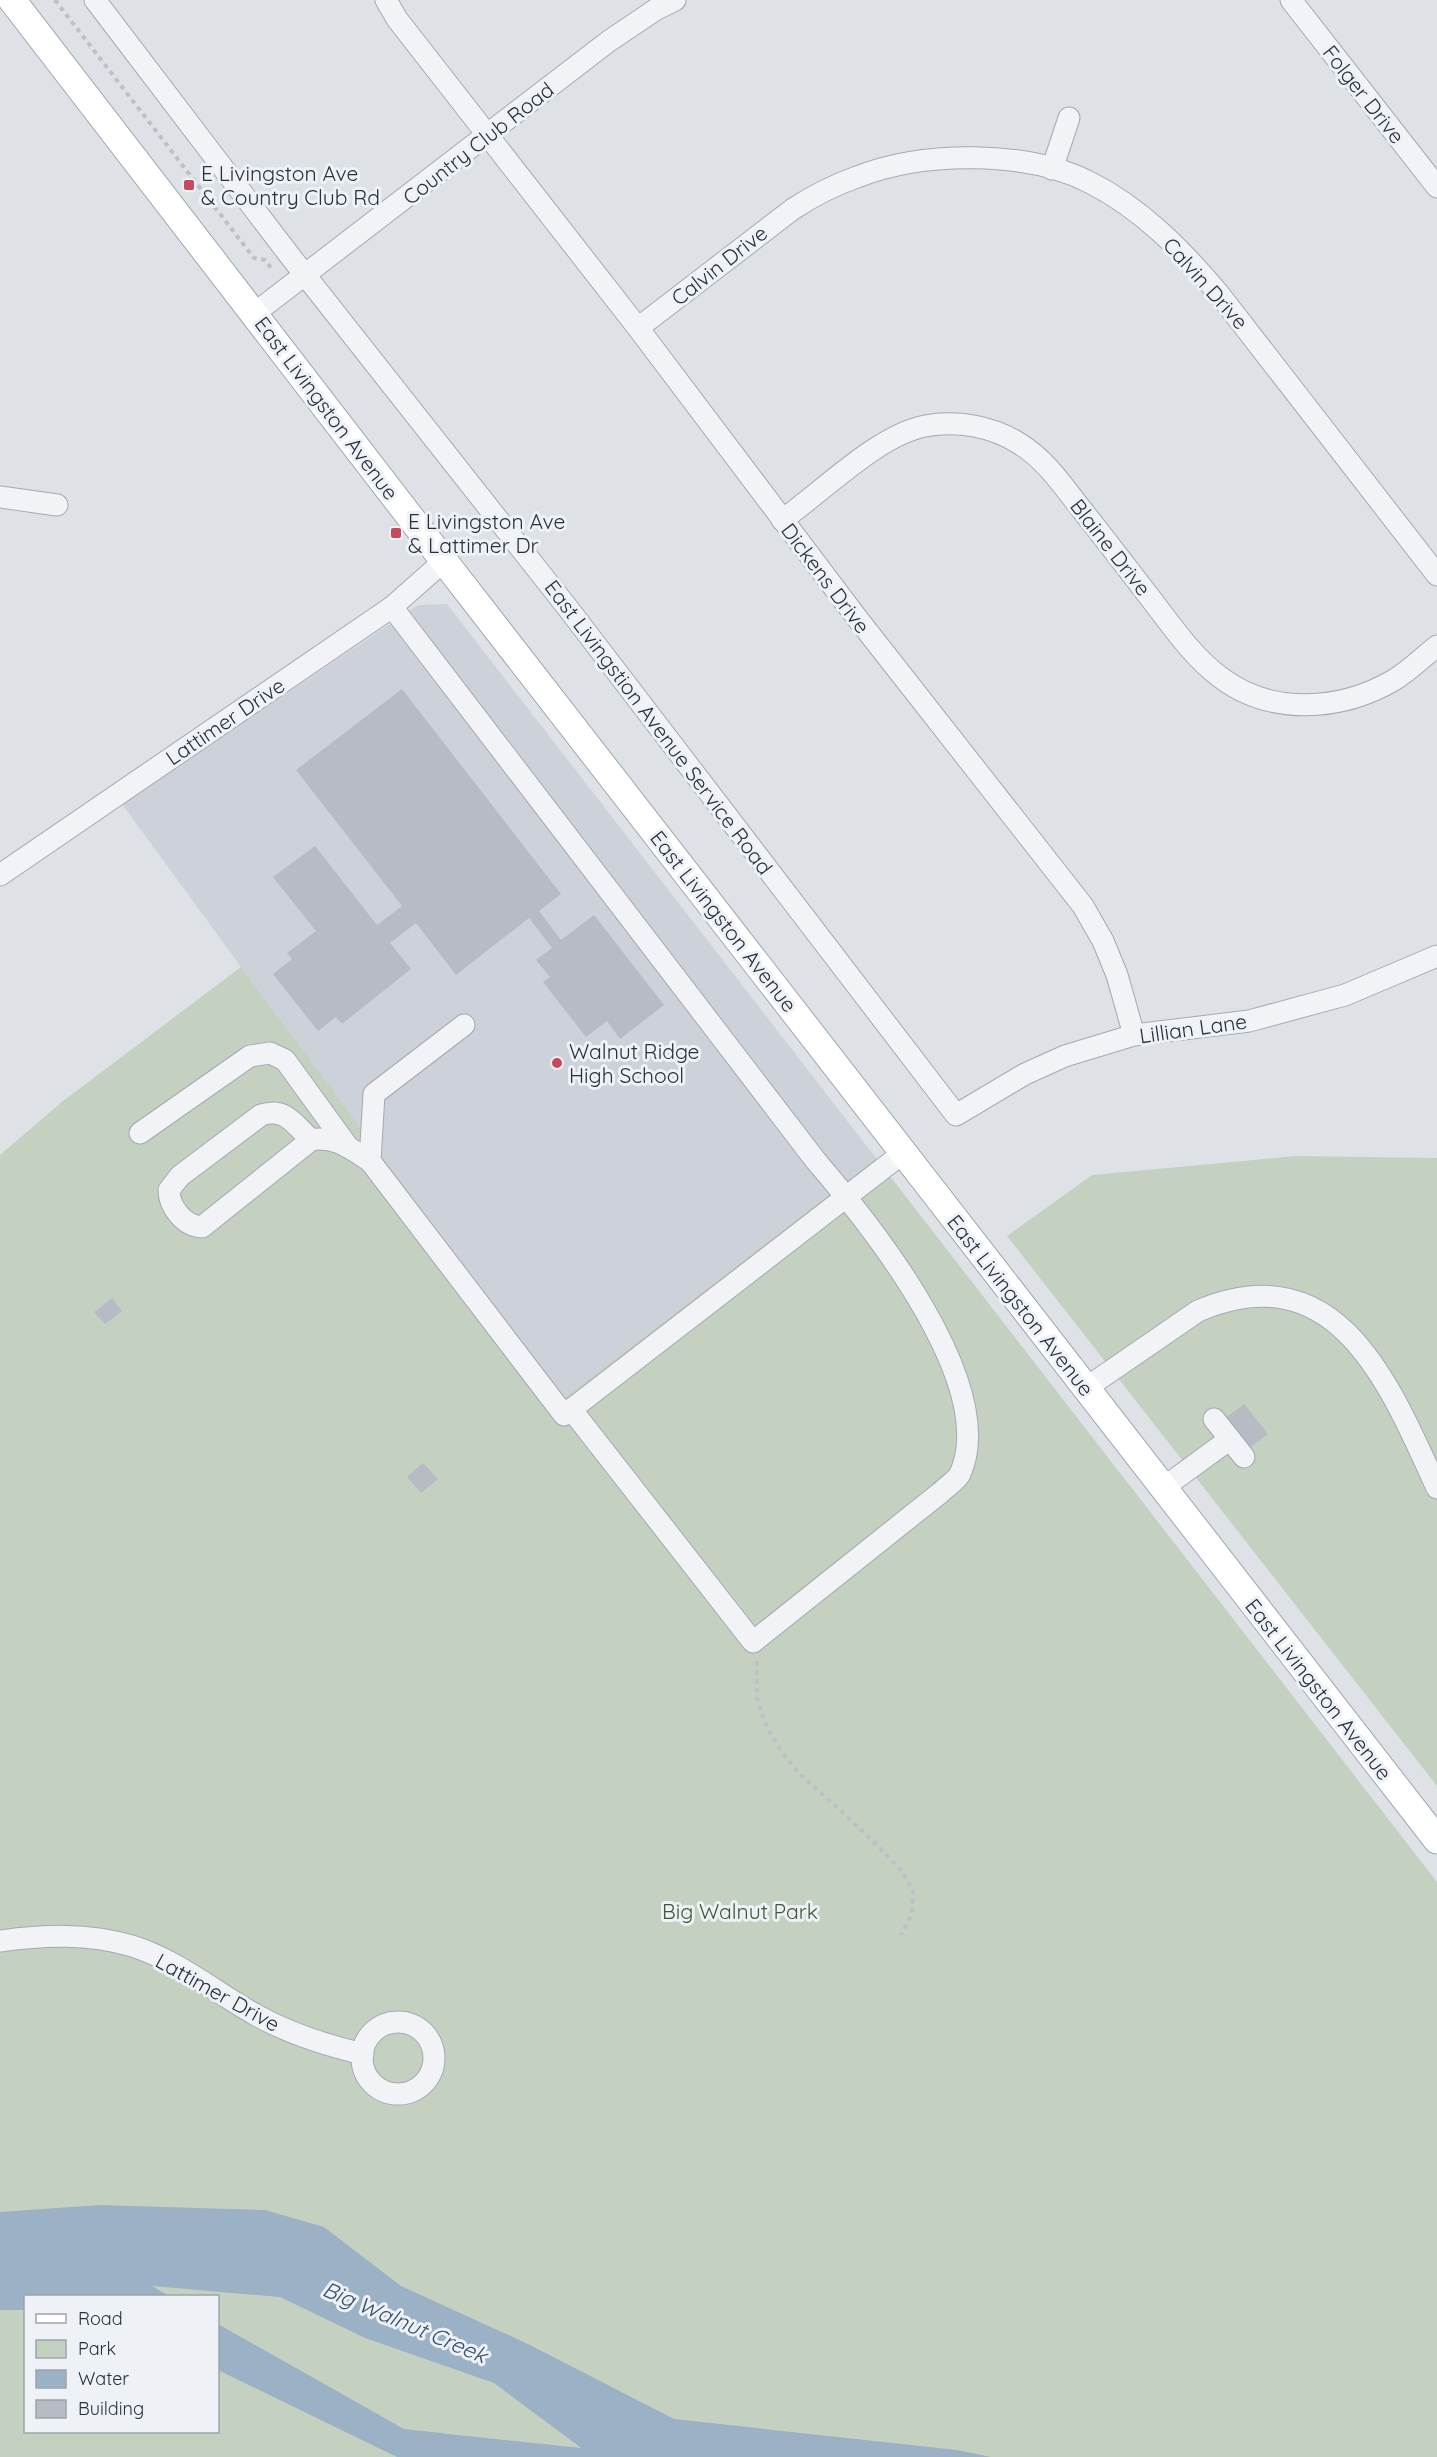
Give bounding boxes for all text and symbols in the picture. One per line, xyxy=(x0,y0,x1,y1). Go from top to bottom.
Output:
street label: Folger Drive xyxy=(1317,40,1411,148)
street label: Country Club Road xyxy=(397,76,559,210)
place label: E Livingston Ave & Country Club Rd xyxy=(201,160,380,210)
marker: E Livingston Ave & Country Club Rd xyxy=(182,178,196,192)
street label: Calvin Drive xyxy=(666,219,772,311)
street label: Calvin Drive xyxy=(1158,232,1254,334)
street label: East Livingston Avenue xyxy=(250,311,404,505)
street label: Blaine Drive xyxy=(1065,493,1157,601)
place label: E Livingston Ave & Lattimer Dr xyxy=(408,508,565,558)
street label: Dickens Drive xyxy=(776,518,876,638)
marker: E Livingston Ave & Lattimer Dr xyxy=(389,526,403,540)
street label: East Livingstion Avenue Service Road xyxy=(540,575,778,879)
street label: Lattimer Drive xyxy=(161,672,289,770)
street label: East Livingston Avenue xyxy=(645,825,803,1017)
street label: Lillian Lane xyxy=(1138,1008,1248,1048)
place label: Walnut Ridge High School xyxy=(569,1038,699,1088)
marker: Walnut Ridge High School xyxy=(550,1056,564,1070)
street label: East Livingston Avenue xyxy=(942,1209,1100,1401)
street label: East Livingston Avenue xyxy=(1240,1593,1398,1785)
park label: Big Walnut Park xyxy=(662,1898,818,1924)
street label: Lattimer Drive xyxy=(151,1947,285,2037)
water label: Big Walnut Creek xyxy=(319,2275,493,2370)
legend xyxy=(24,2295,219,2433)
text: Road xyxy=(78,2307,123,2330)
text: Park xyxy=(78,2337,116,2360)
text: Water xyxy=(78,2367,129,2390)
text: Building xyxy=(78,2397,144,2420)

